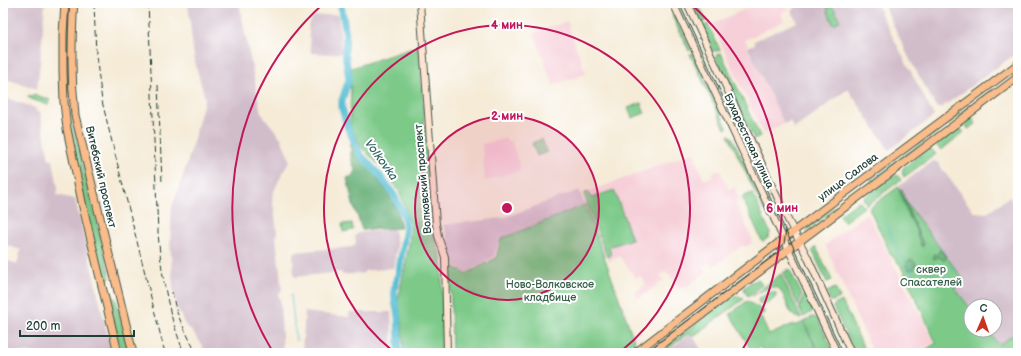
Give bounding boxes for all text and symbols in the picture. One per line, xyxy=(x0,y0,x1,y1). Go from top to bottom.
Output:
text: 4 мин xyxy=(491,18,523,33)
street label: Бухарестская улица xyxy=(721,91,777,191)
text: 2 мин xyxy=(491,109,523,124)
street label: Волковский проспект xyxy=(412,124,434,234)
street label: Витебский проспект xyxy=(83,125,119,229)
water label: Volkovka xyxy=(361,136,401,184)
street label: улица Салова xyxy=(815,150,881,204)
centre of rings xyxy=(500,201,514,215)
text: 6 мин xyxy=(766,201,798,216)
park label: cквер Спасателей xyxy=(900,263,962,289)
park label: Ново-Волковское кладбище xyxy=(506,278,594,304)
north arrow xyxy=(963,298,1003,338)
text: С xyxy=(979,302,988,315)
scale bar xyxy=(20,312,134,338)
text: 200 m xyxy=(26,319,60,334)

